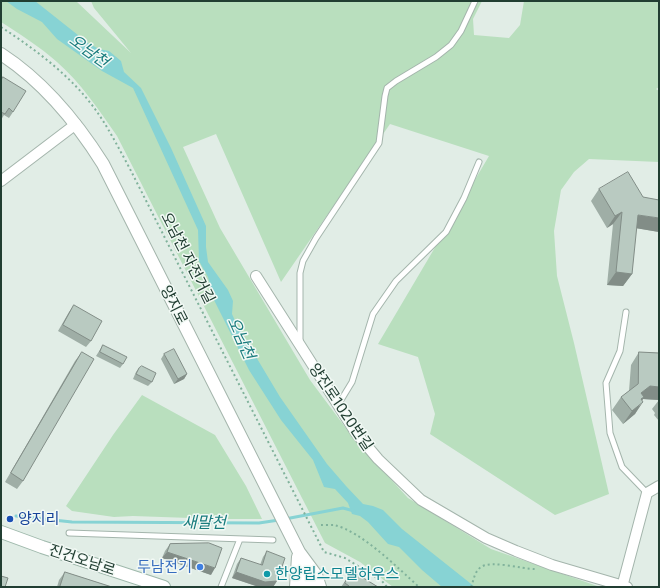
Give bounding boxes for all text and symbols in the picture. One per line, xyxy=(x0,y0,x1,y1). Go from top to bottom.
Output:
water label: 오남천 xyxy=(65,30,113,72)
street label: 오남천 자전거길 xyxy=(157,209,219,307)
street label: 양지로 xyxy=(157,282,191,328)
water label: 오남천 xyxy=(223,314,259,362)
street label: 양진로1020번길 xyxy=(305,360,377,454)
place label: 양지리 xyxy=(18,510,59,528)
water label: 새말천 xyxy=(182,513,226,533)
marker: 양지리 xyxy=(5,514,15,524)
street label: 진건오남로 xyxy=(46,541,118,579)
place label: 두남전기 xyxy=(137,558,192,576)
marker: 두남전기 xyxy=(195,562,205,572)
place label: 한양립스모델하우스 xyxy=(275,565,399,583)
marker: 한양립스모델하우스 xyxy=(262,569,272,579)

